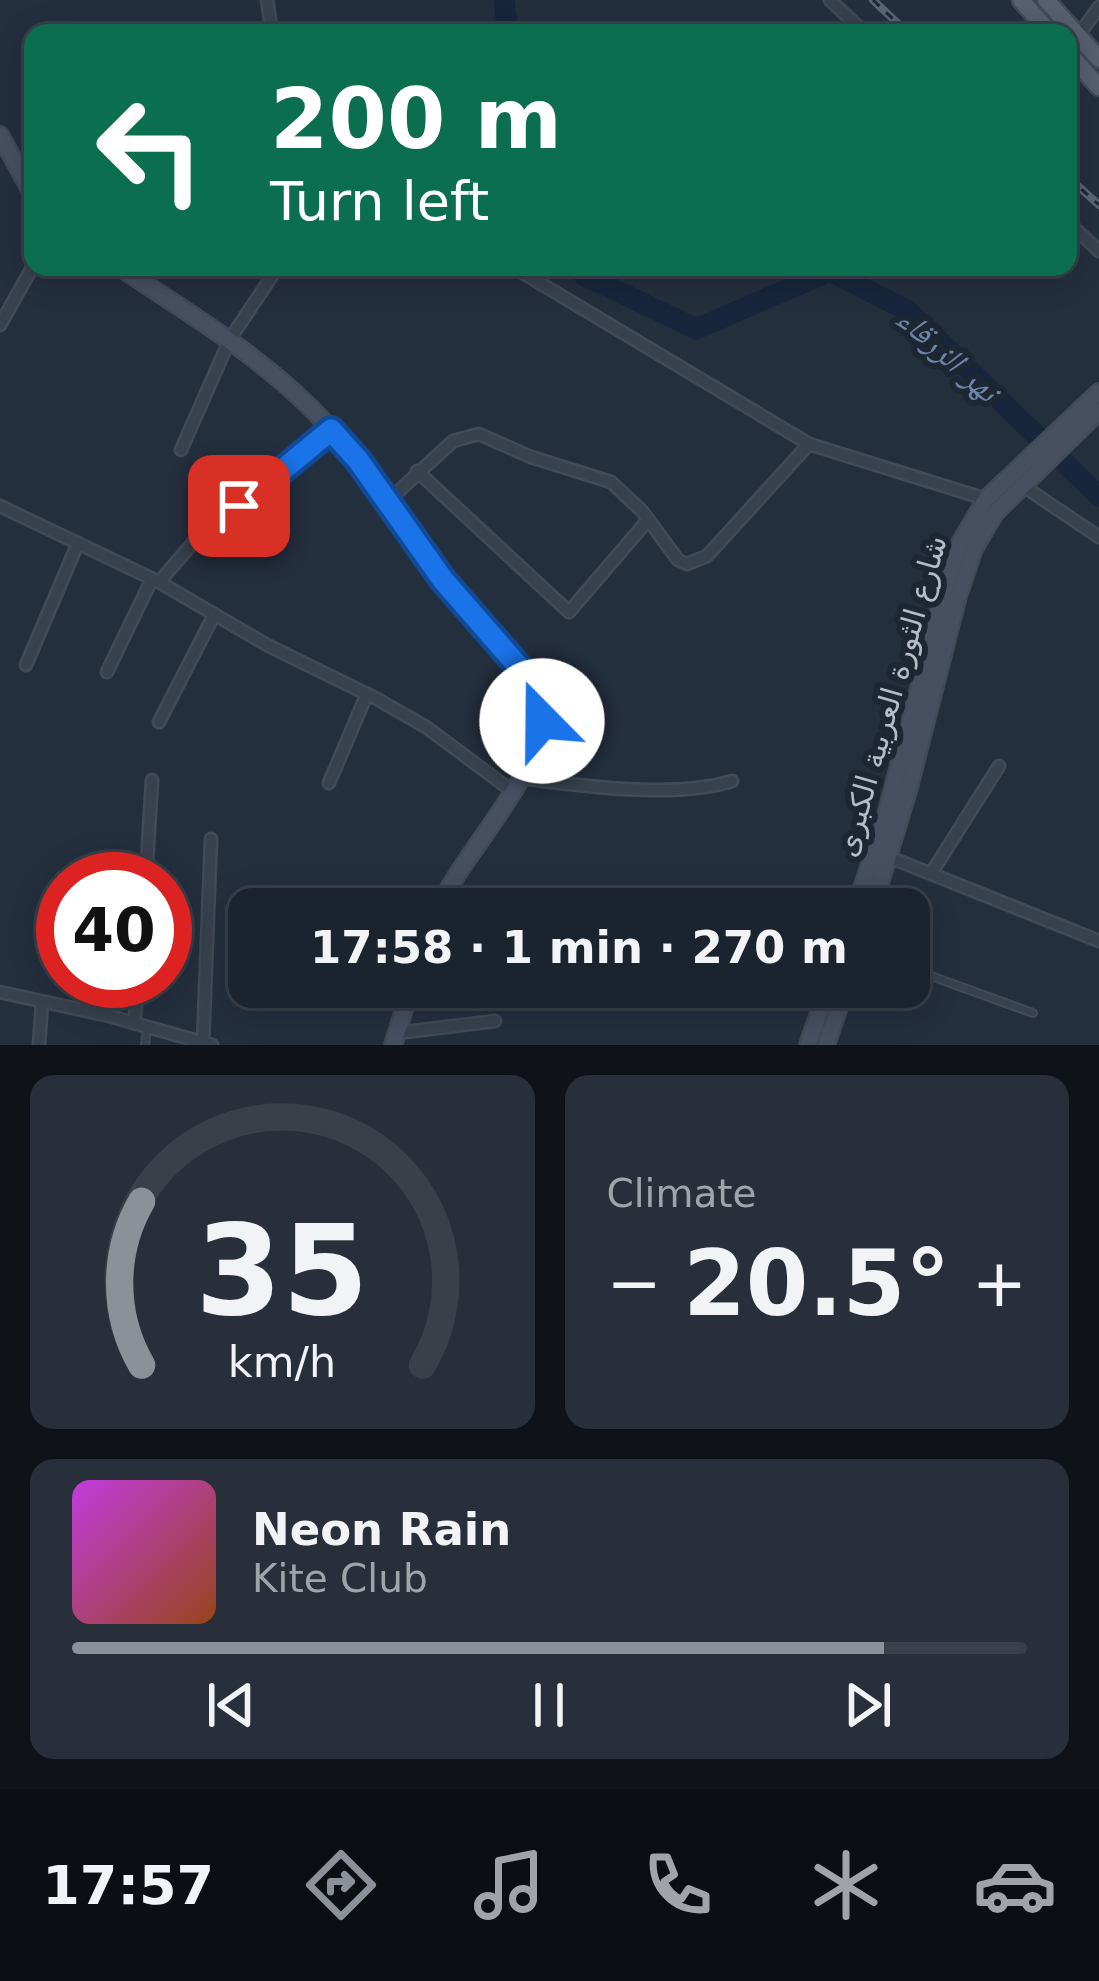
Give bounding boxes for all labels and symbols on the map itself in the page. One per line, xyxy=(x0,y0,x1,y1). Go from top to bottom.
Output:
water label: نهر الزرقاء xyxy=(889,298,1011,413)
pin xyxy=(188,455,290,557)
street label: شارع الثورة العربية الكبرى xyxy=(828,531,954,861)
position arrow xyxy=(479,658,605,784)
speed limit sign: 40 xyxy=(36,852,192,1008)

